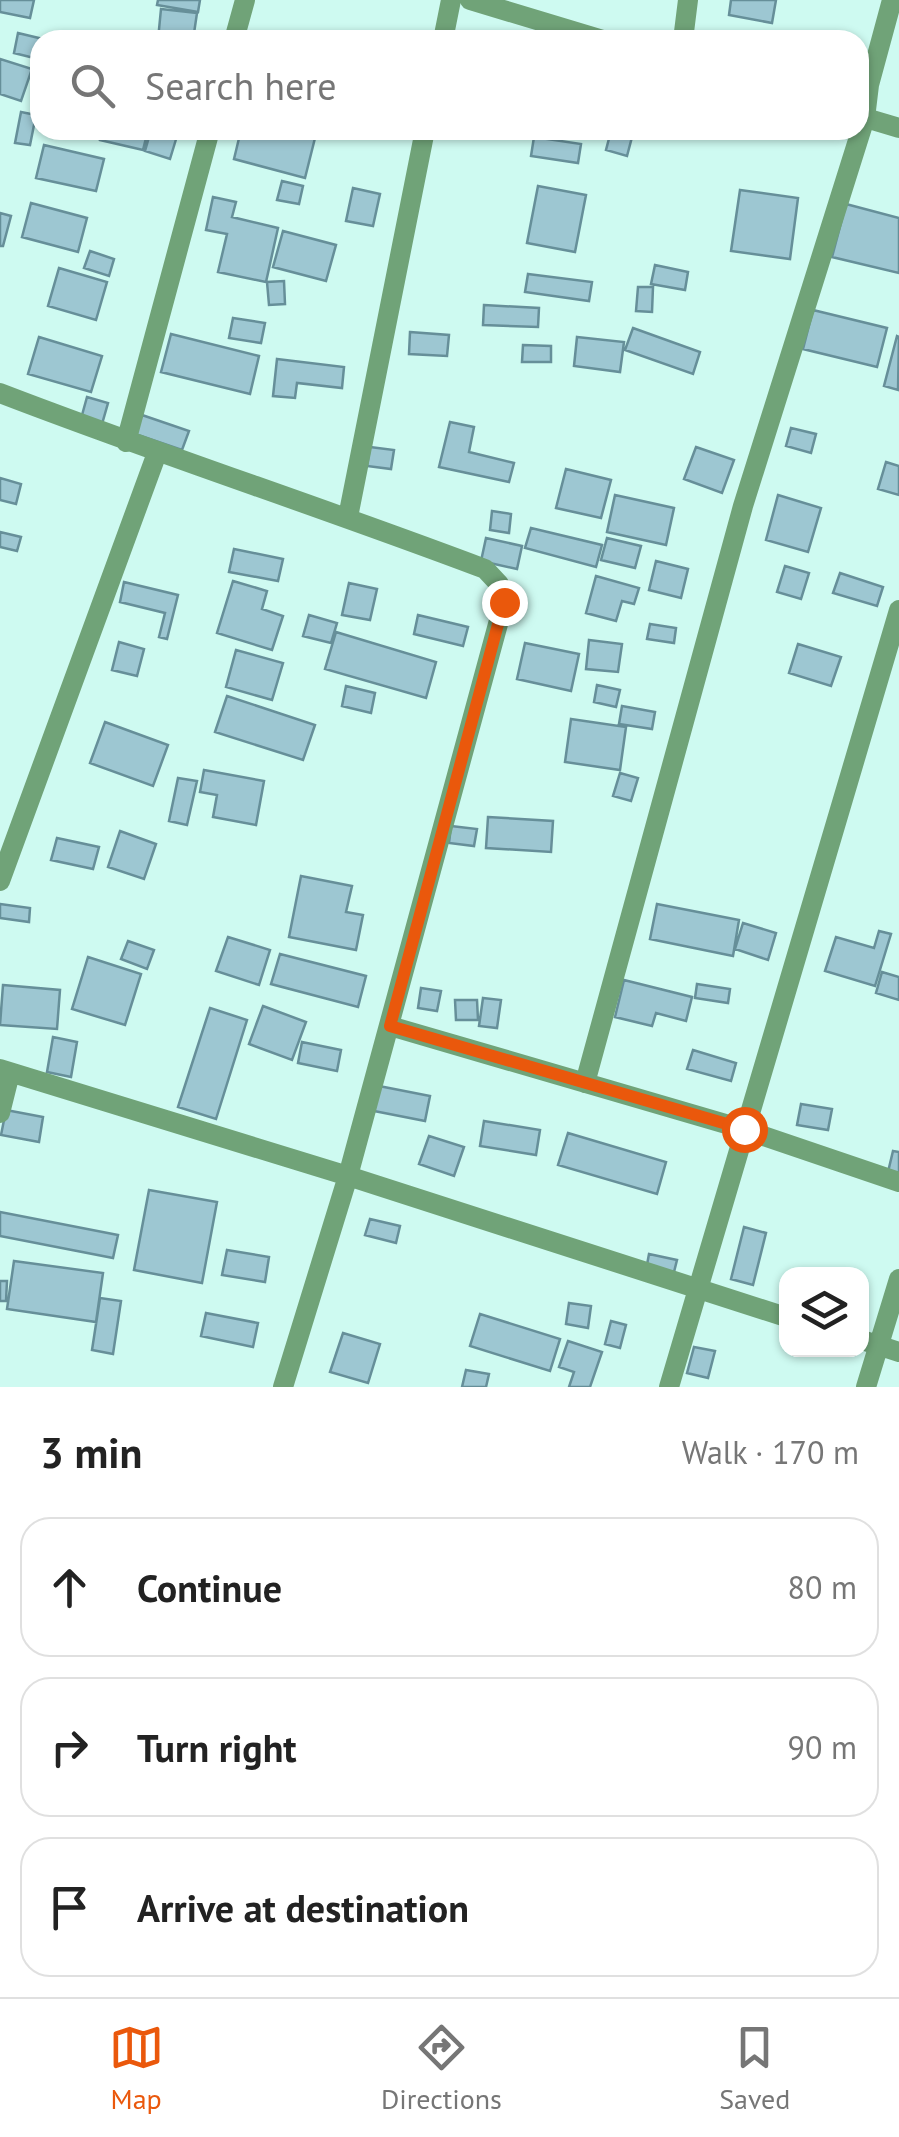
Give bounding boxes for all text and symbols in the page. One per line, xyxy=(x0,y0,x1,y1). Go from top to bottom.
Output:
search box xyxy=(30,30,869,140)
icon: search xyxy=(65,58,120,113)
text: Search here xyxy=(145,61,337,110)
route end xyxy=(482,580,528,626)
route start xyxy=(722,1107,768,1153)
map controls xyxy=(779,1267,869,1357)
button: layers xyxy=(779,1267,869,1357)
text: 3 min xyxy=(40,1425,142,1480)
text: Walk · 170 m xyxy=(682,1431,859,1473)
icon: ahead xyxy=(42,1560,97,1615)
text: Continue xyxy=(137,1563,282,1612)
text: 80 m xyxy=(788,1566,857,1608)
icon: right xyxy=(42,1720,97,1775)
text: Turn right xyxy=(137,1723,297,1772)
text: 90 m xyxy=(788,1726,857,1768)
icon: arrive xyxy=(42,1880,97,1935)
text: Arrive at destination xyxy=(137,1883,469,1932)
tab: Map xyxy=(109,2020,164,2117)
tab: Directions xyxy=(381,2020,502,2117)
tab: Saved xyxy=(719,2020,790,2117)

